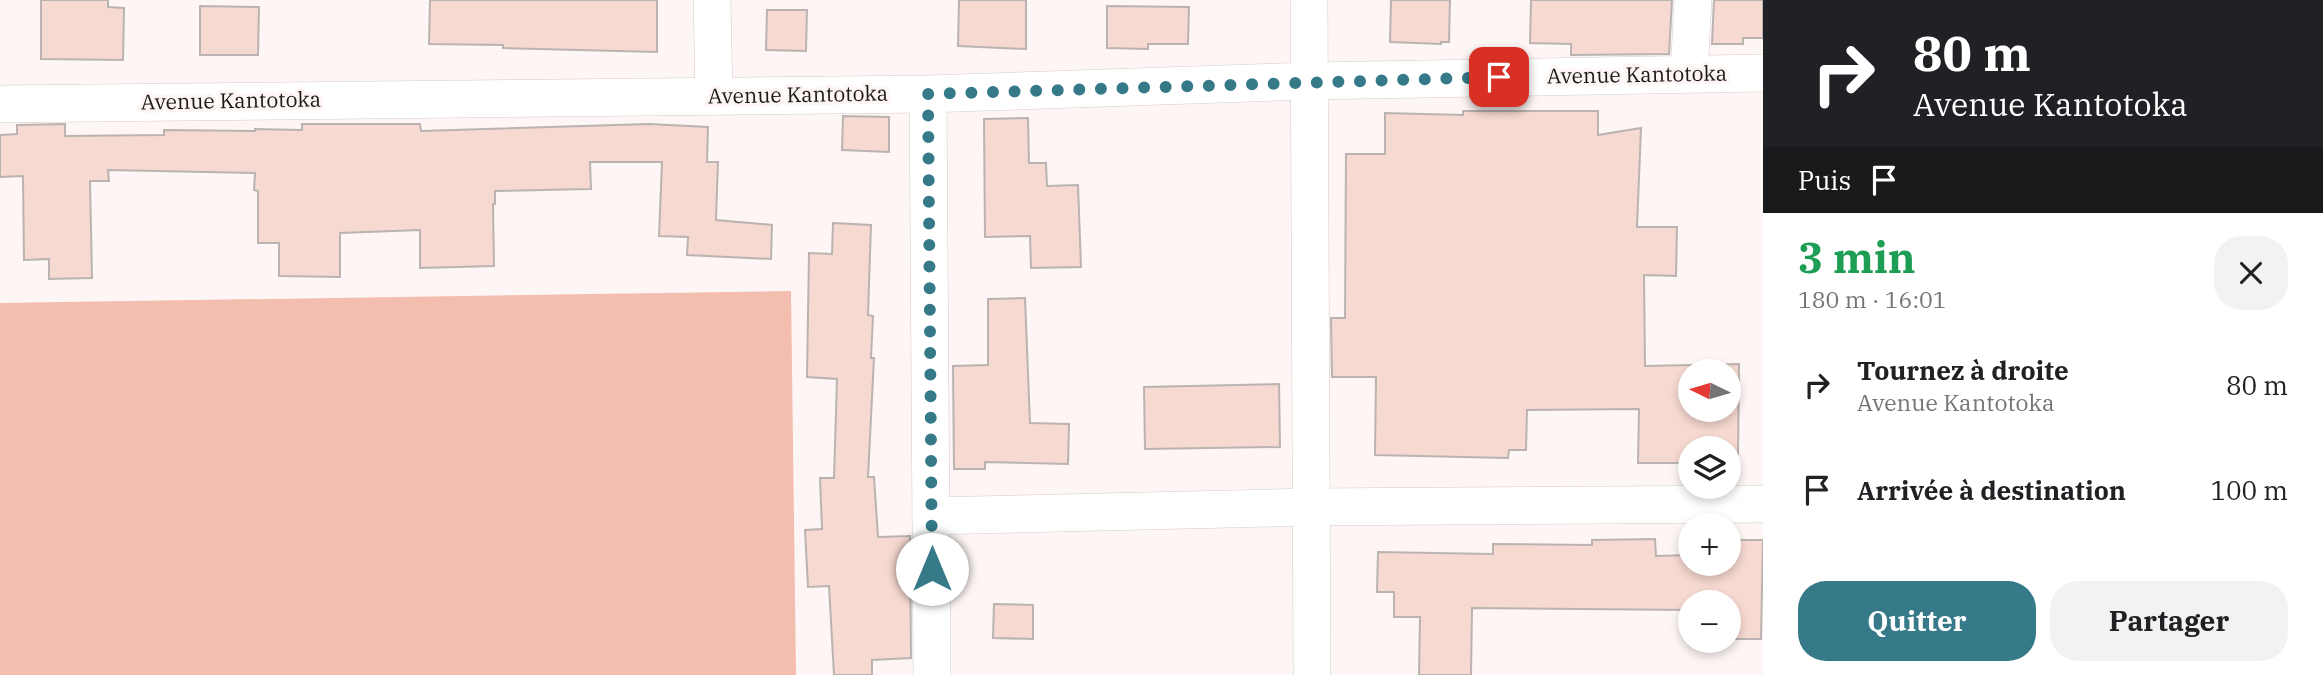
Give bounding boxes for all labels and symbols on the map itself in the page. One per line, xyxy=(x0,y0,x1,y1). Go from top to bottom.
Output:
pin xyxy=(1469,47,1529,107)
street label: Avenue Kantotoka xyxy=(1547,58,1727,90)
street label: Avenue Kantotoka xyxy=(708,78,888,110)
street label: Avenue Kantotoka xyxy=(141,84,321,116)
north arrow xyxy=(1678,359,1741,422)
position arrow xyxy=(895,532,969,606)

